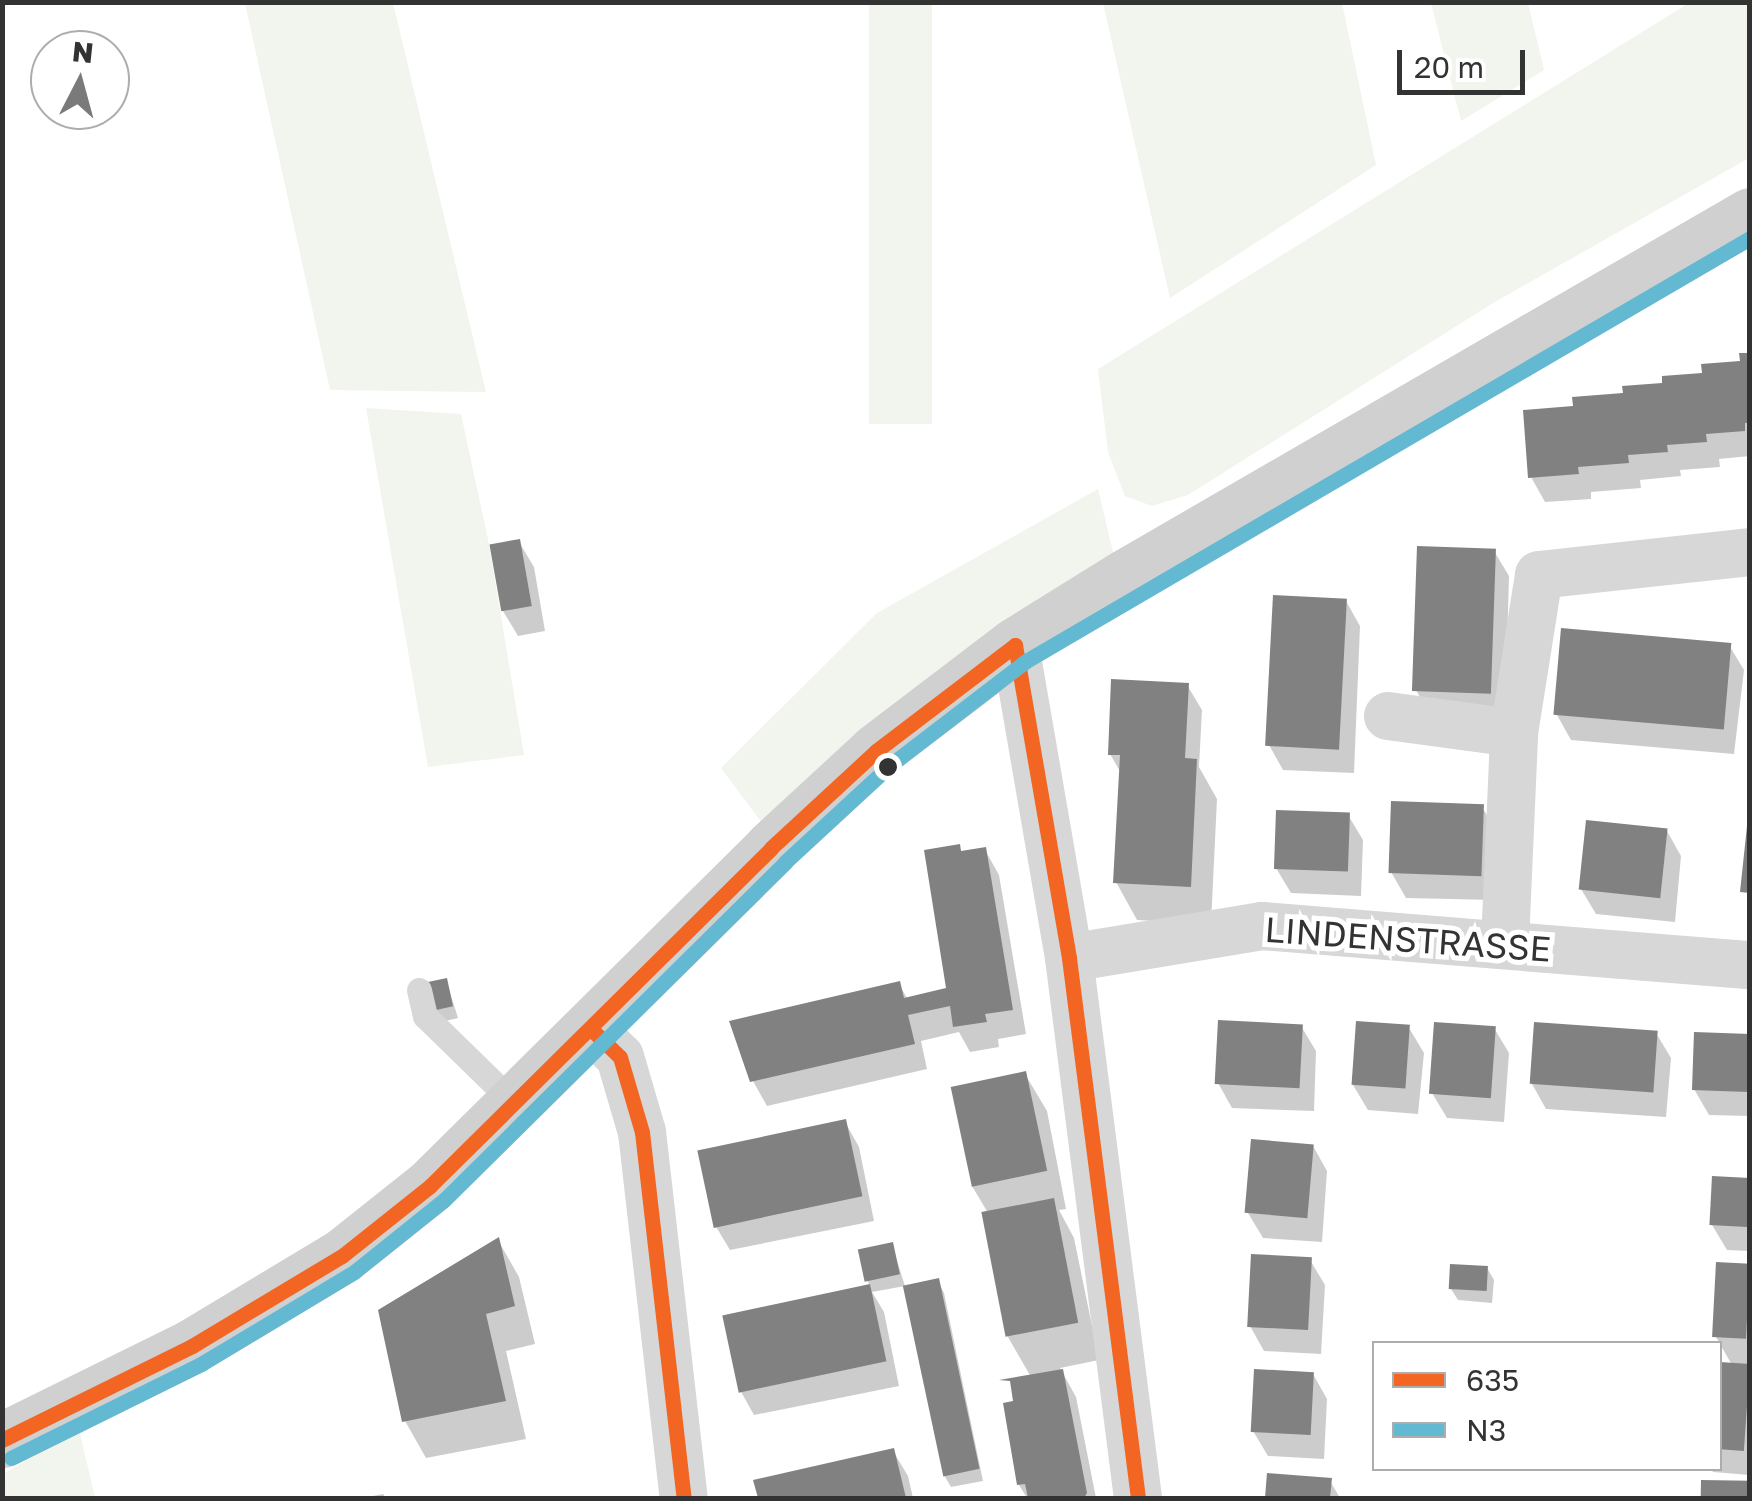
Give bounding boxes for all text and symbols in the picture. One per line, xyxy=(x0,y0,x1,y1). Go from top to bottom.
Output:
north arrow xyxy=(30,30,130,130)
scale bar xyxy=(1402,30,1530,92)
text: N xyxy=(71,34,95,69)
text: 20 m xyxy=(1414,49,1484,85)
unlabelled marker xyxy=(878,757,898,777)
street label: LINDENSTRASSE xyxy=(1263,908,1553,970)
legend xyxy=(1372,1341,1722,1471)
text: 635 xyxy=(1466,1362,1519,1398)
text: N3 xyxy=(1466,1412,1506,1448)

